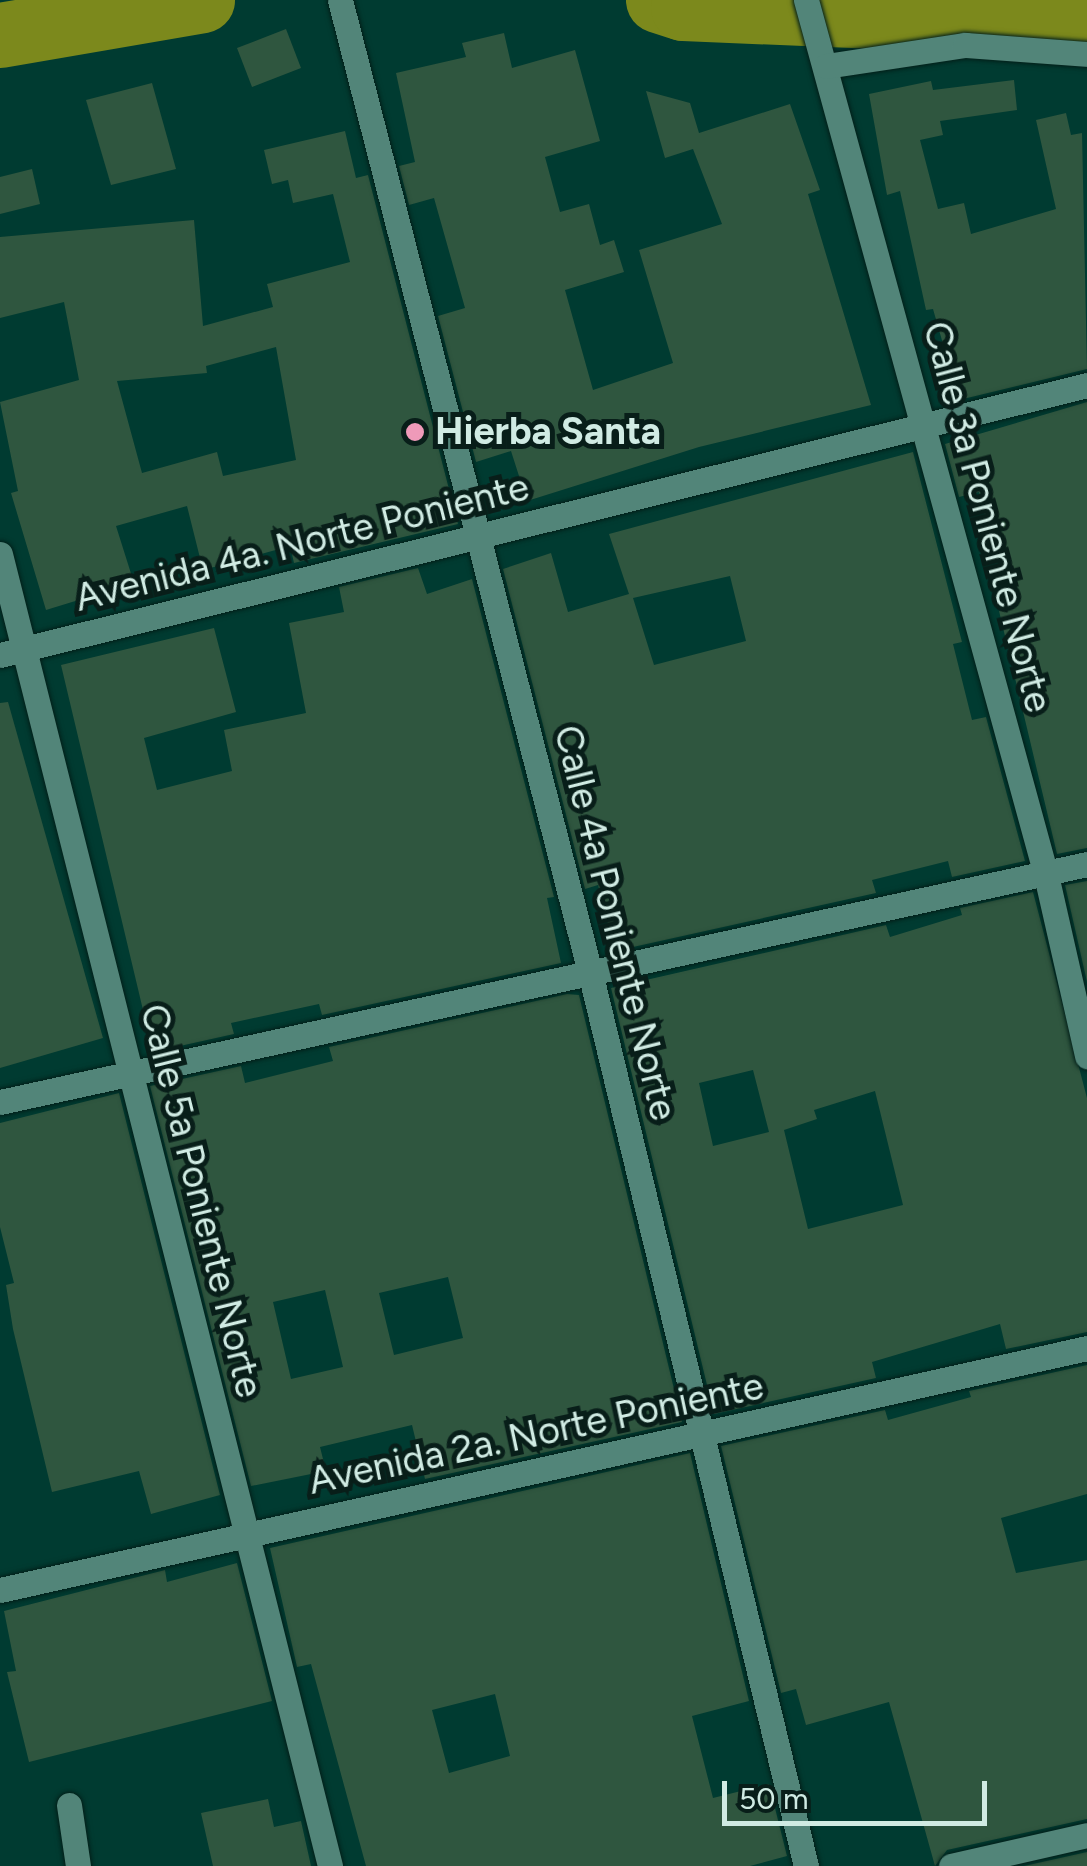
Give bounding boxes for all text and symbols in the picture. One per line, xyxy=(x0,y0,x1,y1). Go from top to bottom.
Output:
street label: Calle 3a Poniente Norte xyxy=(913,317,1061,717)
place label: Hierba Santa xyxy=(435,409,661,455)
marker: Hierba Santa xyxy=(404,421,426,443)
street label: Avenida 4a. Norte Poniente xyxy=(70,465,534,621)
street label: Calle 4a Poniente Norte xyxy=(544,721,686,1125)
street label: Calle 5a Poniente Norte xyxy=(130,1000,272,1402)
street label: Avenida 2a. Norte Poniente xyxy=(304,1363,768,1505)
scale bar xyxy=(727,1761,992,1823)
text: 50 m xyxy=(739,1780,808,1817)

